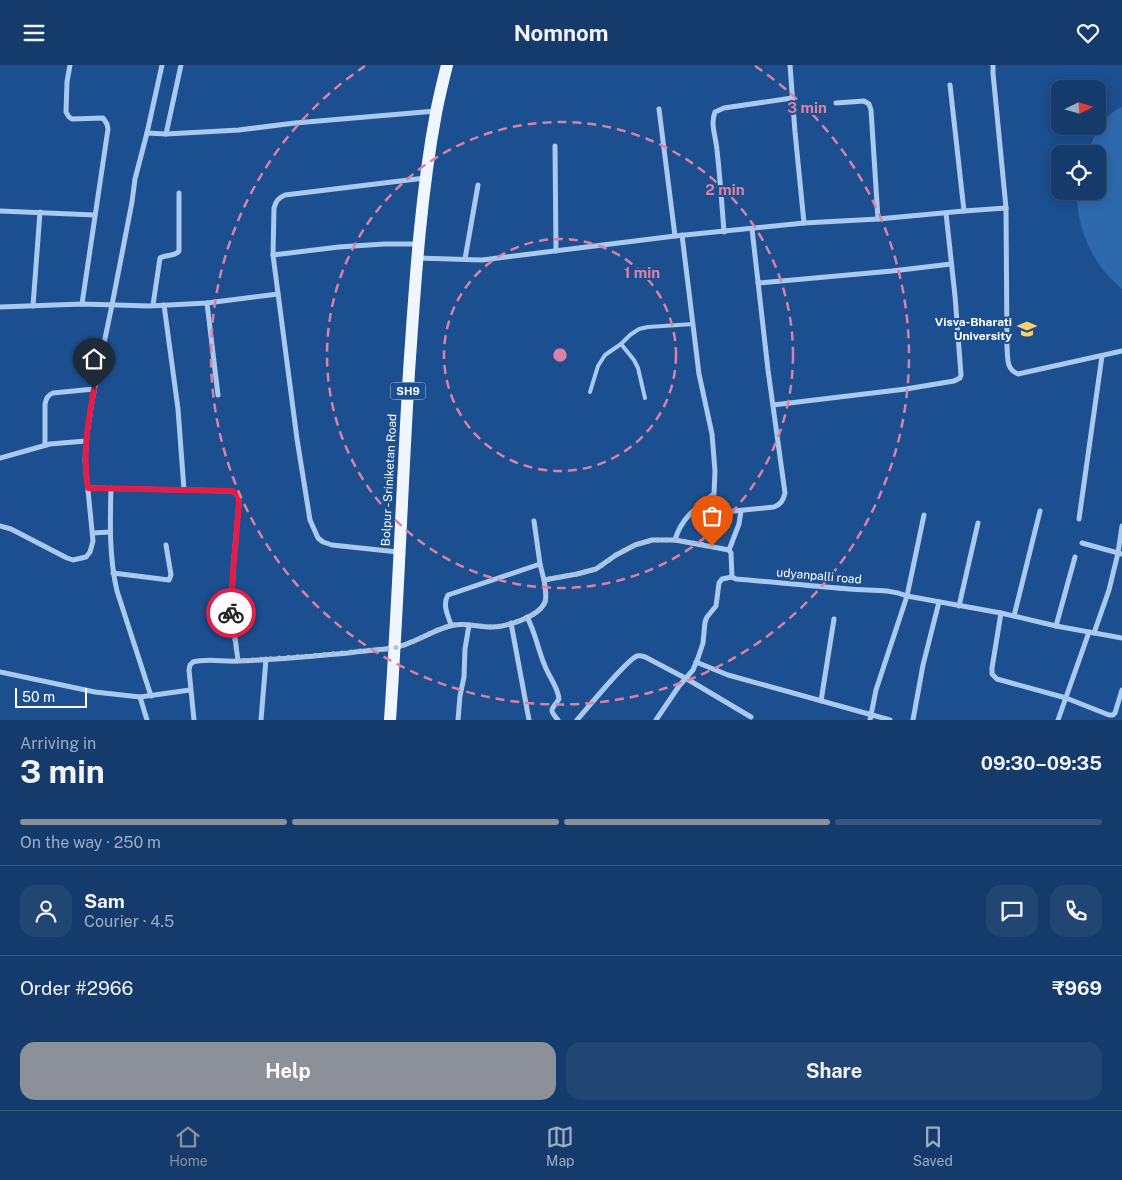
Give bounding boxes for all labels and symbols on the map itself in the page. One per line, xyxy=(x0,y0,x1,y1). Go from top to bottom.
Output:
north arrow xyxy=(1051,80,1106,135)
text: 3 min xyxy=(787,99,827,116)
text: 2 min xyxy=(705,181,745,198)
text: 1 min xyxy=(624,264,660,281)
place label: Visva-Bharati University xyxy=(935,315,1012,343)
school or university icon: Visva-Bharati University xyxy=(1016,318,1038,340)
pin xyxy=(73,338,115,389)
centre of rings xyxy=(551,346,569,364)
road number: SH9 xyxy=(390,383,426,399)
street label: Bolpur - Sriniketan Road xyxy=(379,413,399,547)
pin xyxy=(691,495,733,546)
street label: udyanpalli road xyxy=(776,565,862,587)
courier xyxy=(206,588,256,638)
scale bar xyxy=(15,685,88,708)

